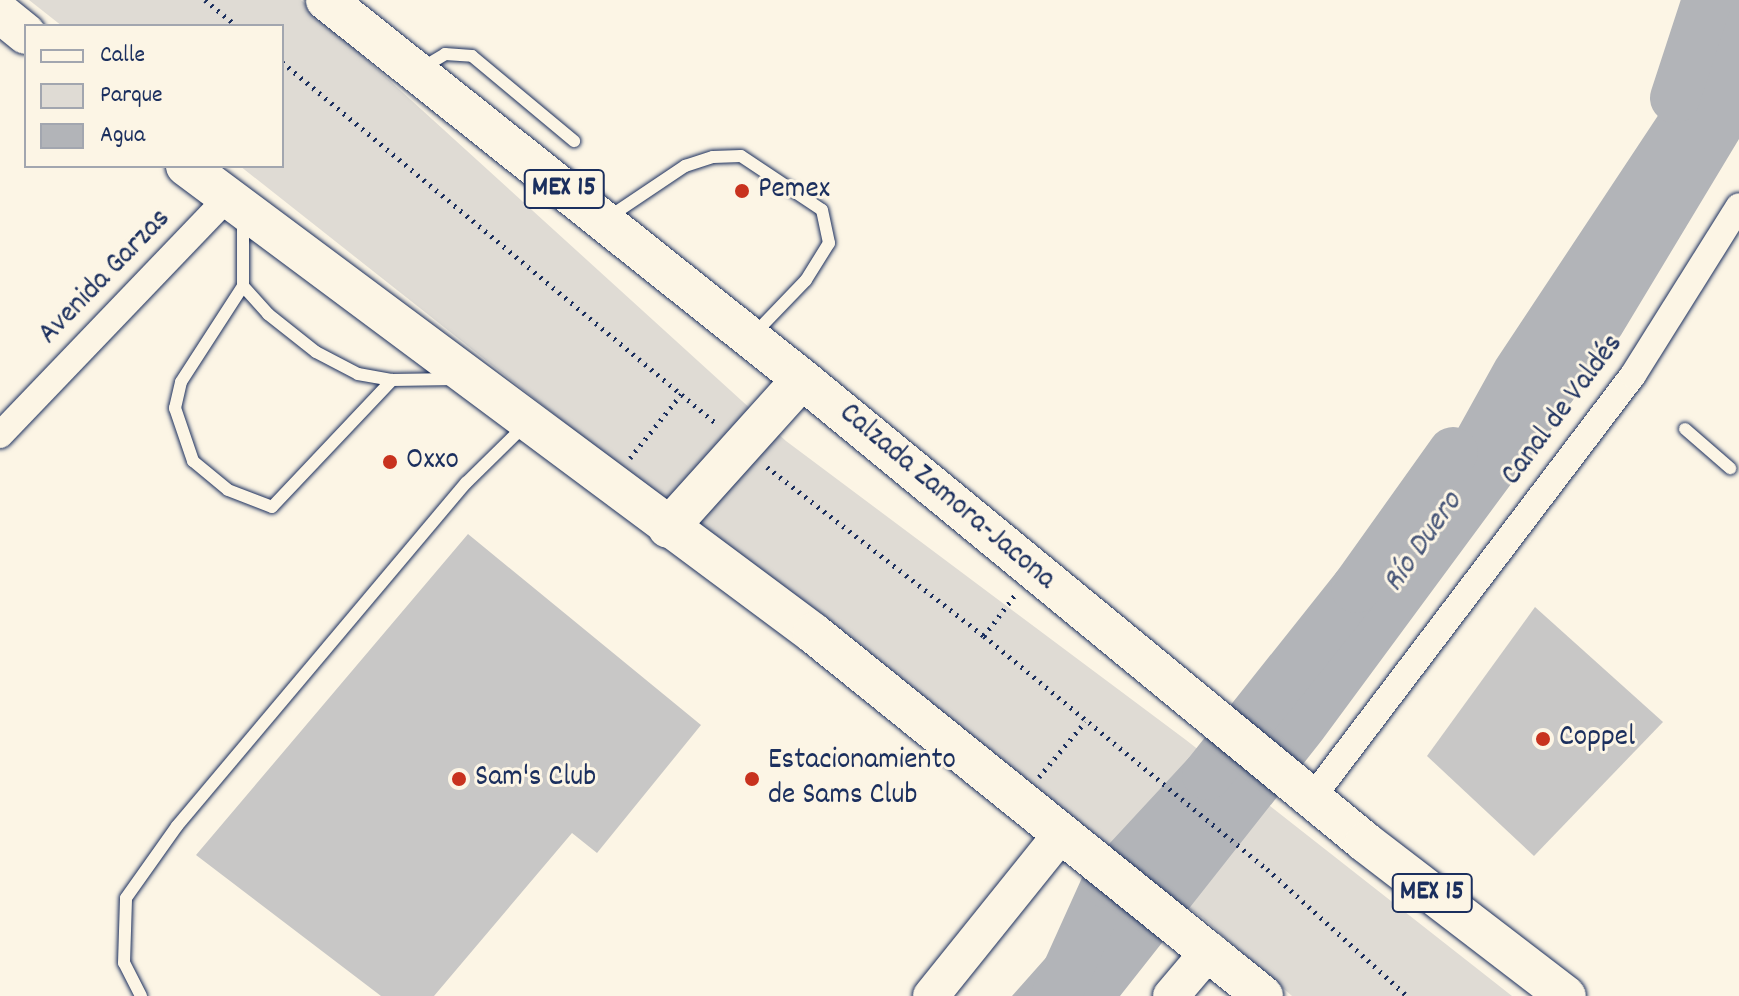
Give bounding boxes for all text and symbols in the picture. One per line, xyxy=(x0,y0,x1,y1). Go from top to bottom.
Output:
legend xyxy=(24,24,284,168)
text: Calle xyxy=(100,39,145,73)
text: Parque xyxy=(100,79,163,113)
text: Agua xyxy=(100,119,145,153)
road number: MEX 15 xyxy=(522,165,606,213)
place label: Pemex xyxy=(758,173,830,209)
marker: Pemex xyxy=(733,182,751,200)
street label: Avenida Garzas xyxy=(32,203,180,353)
street label: Canal de Valdés xyxy=(1495,328,1633,494)
street label: Calzada Zamora-Jacona xyxy=(830,397,1062,599)
place label: Oxxo xyxy=(406,444,459,480)
marker: Oxxo xyxy=(381,453,399,471)
water label: Río Duero xyxy=(1376,485,1472,601)
place label: Coppel xyxy=(1559,721,1635,757)
marker: Coppel xyxy=(1534,730,1552,748)
place label: Estacionamiento de Sams Club xyxy=(768,744,956,814)
place label: Sam's Club xyxy=(475,761,596,797)
marker: Sam's Club xyxy=(450,770,468,788)
marker: Estacionamiento de Sams Club xyxy=(743,770,761,788)
road number: MEX 15 xyxy=(1390,869,1474,917)

